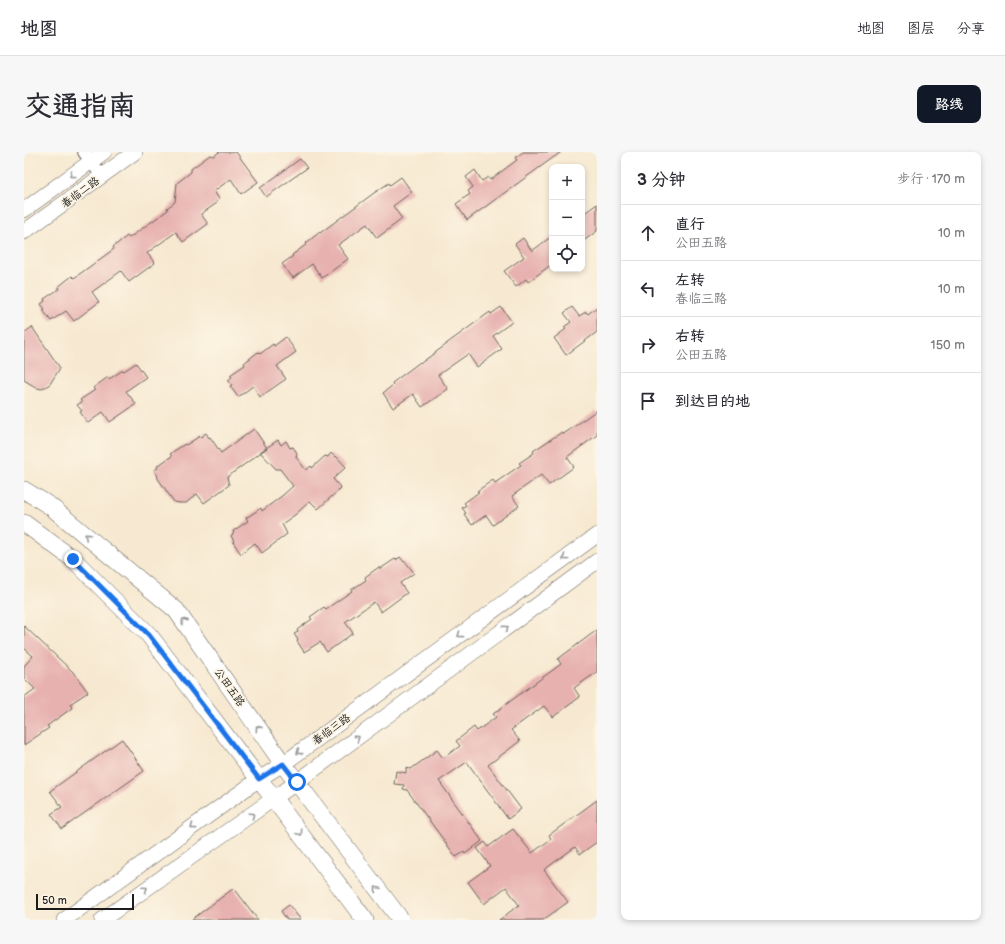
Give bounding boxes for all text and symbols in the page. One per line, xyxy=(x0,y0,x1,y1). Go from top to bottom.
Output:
text: 地图 xyxy=(20,18,58,41)
text: 地图 xyxy=(857,20,885,37)
text: 图层 xyxy=(907,20,935,37)
text: 分享 xyxy=(957,20,985,37)
button: 路线 xyxy=(917,85,981,123)
text: 交通指南 xyxy=(24,90,136,123)
map controls xyxy=(549,164,585,272)
button: + xyxy=(549,164,585,200)
one-way arrow xyxy=(70,170,77,177)
text: 3 分钟 xyxy=(637,170,686,190)
text: 步行 · 170 m xyxy=(897,171,965,187)
street label: 春临二路 xyxy=(59,174,102,211)
button: − xyxy=(549,200,585,236)
text: 直行 xyxy=(675,215,705,234)
icon: ahead xyxy=(637,222,659,244)
text: 10 m xyxy=(938,225,965,241)
text: 公田五路 xyxy=(675,235,727,251)
button: locate xyxy=(549,236,585,272)
text: 左转 xyxy=(675,271,705,290)
icon: left xyxy=(637,278,659,300)
text: 10 m xyxy=(938,281,965,297)
text: 春临三路 xyxy=(675,291,727,307)
text: 右转 xyxy=(675,327,705,346)
icon: right xyxy=(637,334,659,356)
text: 150 m xyxy=(931,337,965,353)
text: 公田五路 xyxy=(675,347,727,363)
icon: arrive xyxy=(637,390,659,412)
text: 到达目的地 xyxy=(675,392,750,411)
one-way arrow xyxy=(84,534,91,541)
route end xyxy=(64,550,82,568)
one-way arrow xyxy=(563,553,570,560)
one-way arrow xyxy=(182,619,189,626)
one-way arrow xyxy=(502,626,509,633)
one-way arrow xyxy=(458,630,465,637)
street label: 公田五路 xyxy=(212,666,248,709)
street label: 春临三路 xyxy=(310,711,353,748)
one-way arrow xyxy=(255,725,263,732)
one-way arrow xyxy=(352,736,359,743)
one-way arrow xyxy=(296,748,303,755)
route start xyxy=(288,773,306,791)
one-way arrow xyxy=(247,813,254,820)
one-way arrow xyxy=(190,822,197,829)
one-way arrow xyxy=(295,828,302,835)
one-way arrow xyxy=(375,886,382,893)
one-way arrow xyxy=(141,887,148,894)
scale bar xyxy=(36,892,134,911)
text: 50 m xyxy=(42,894,67,907)

